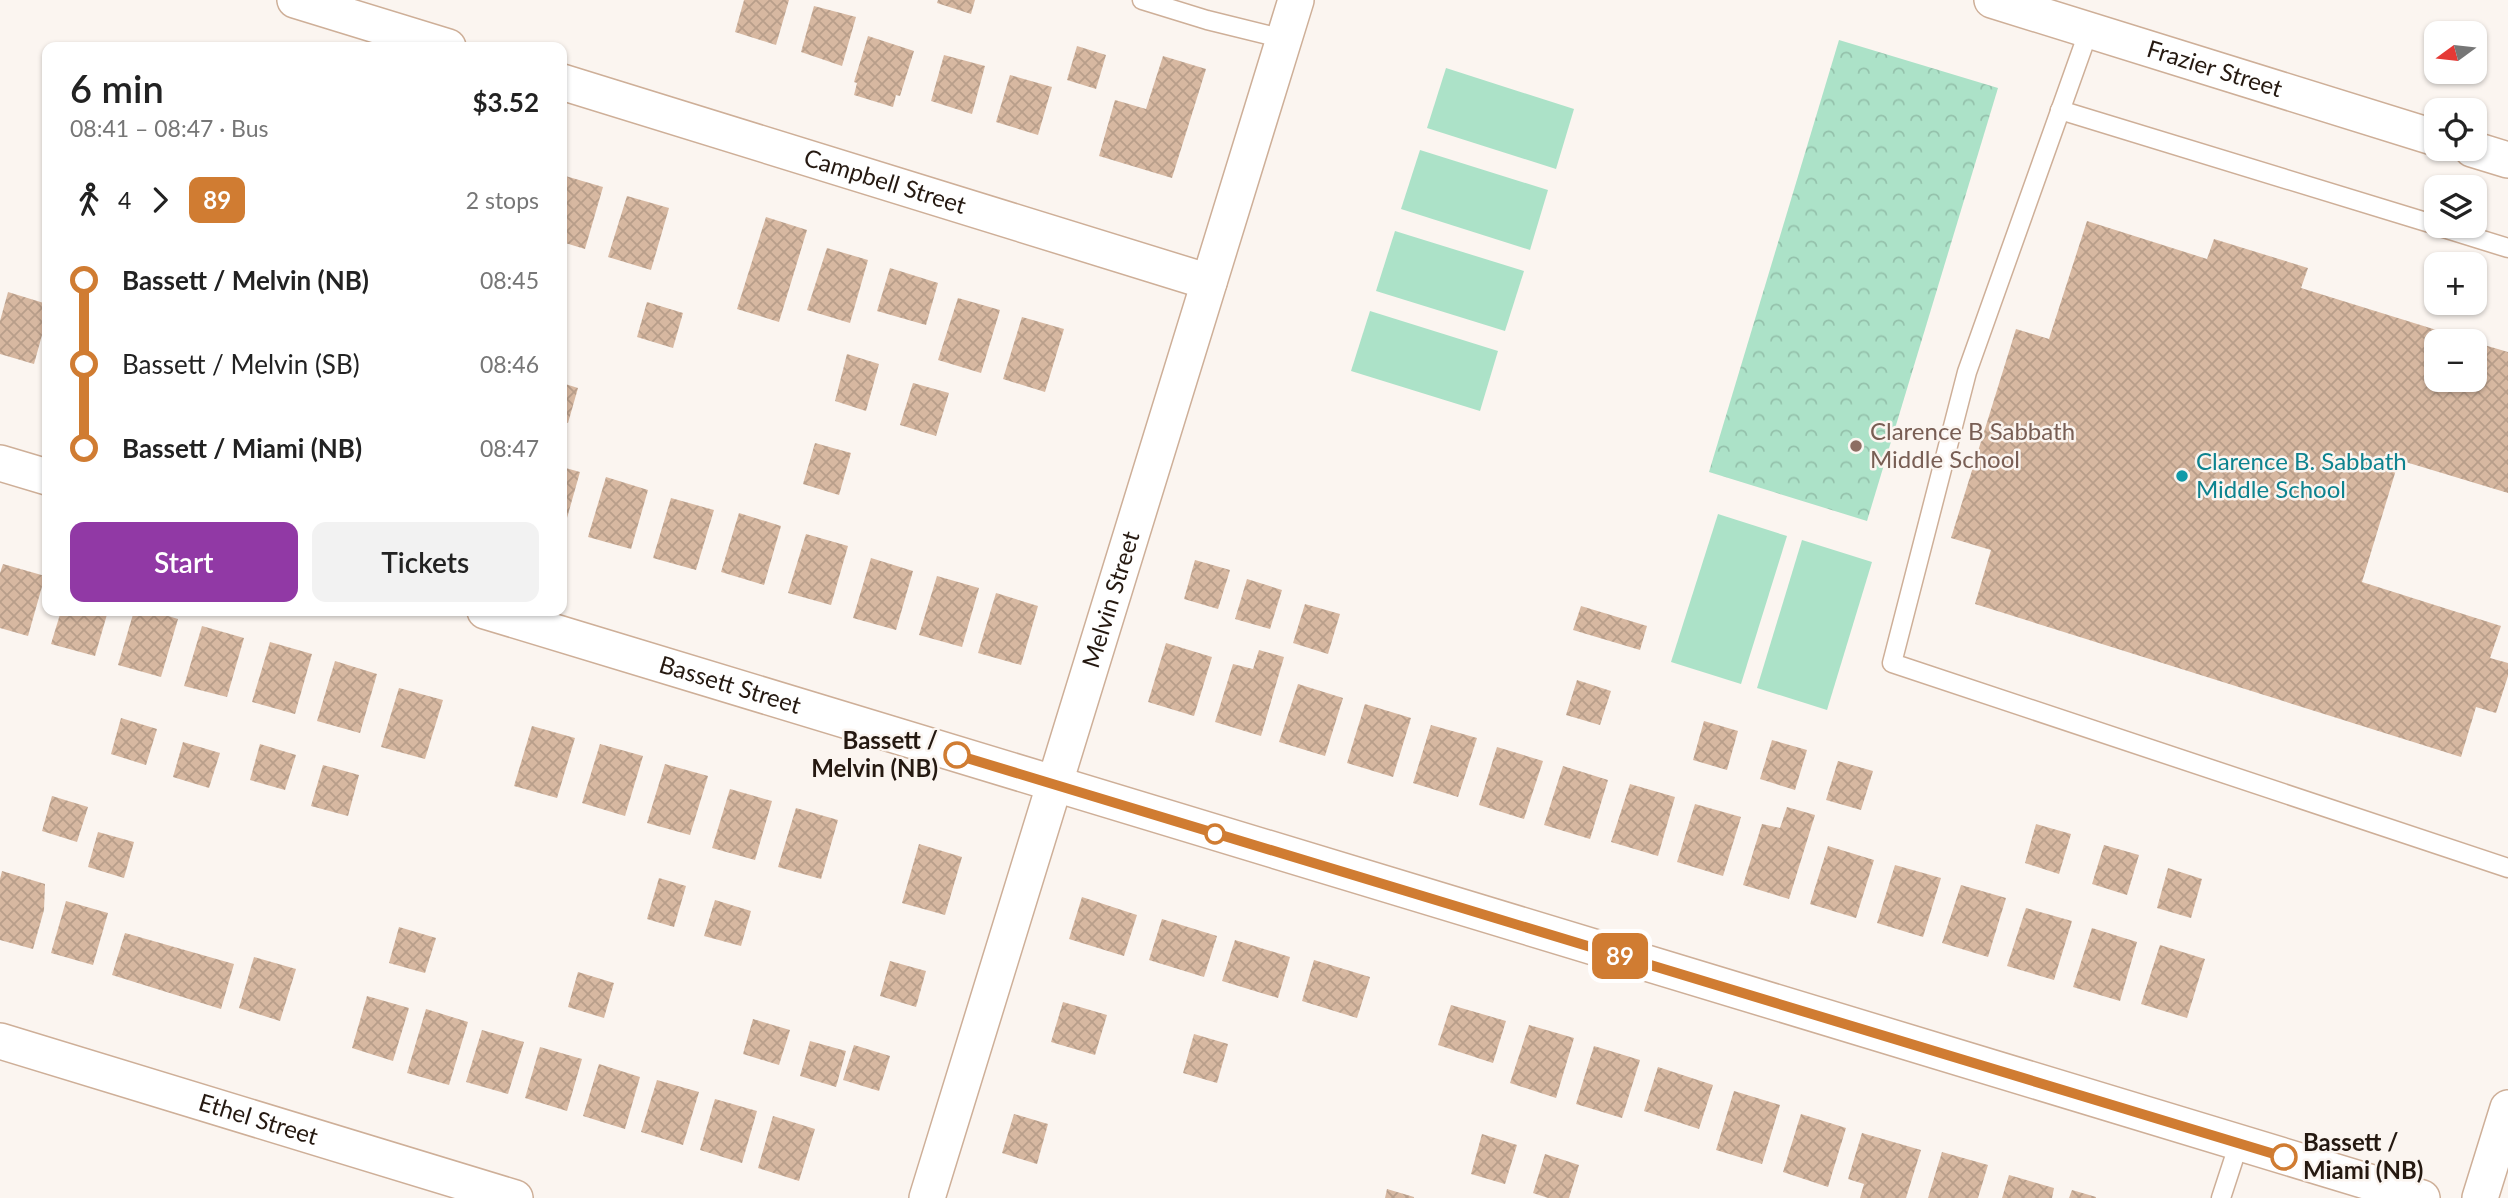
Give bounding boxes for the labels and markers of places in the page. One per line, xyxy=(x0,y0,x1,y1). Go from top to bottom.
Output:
place label: Clarence B Sabbath Middle School xyxy=(1870,416,2075,473)
marker: Clarence B Sabbath Middle School xyxy=(1848,438,1864,454)
place label: Clarence B. Sabbath Middle School xyxy=(2196,446,2407,503)
marker: Clarence B. Sabbath Middle School xyxy=(2174,468,2190,484)
place label: Bassett / Melvin (NB) xyxy=(811,725,938,782)
marker: Bassett / Melvin (NB) xyxy=(944,742,970,768)
unlabelled marker xyxy=(1205,824,1225,844)
place label: Bassett / Miami (NB) xyxy=(2303,1127,2423,1184)
marker: Bassett / Miami (NB) xyxy=(2271,1144,2297,1170)

